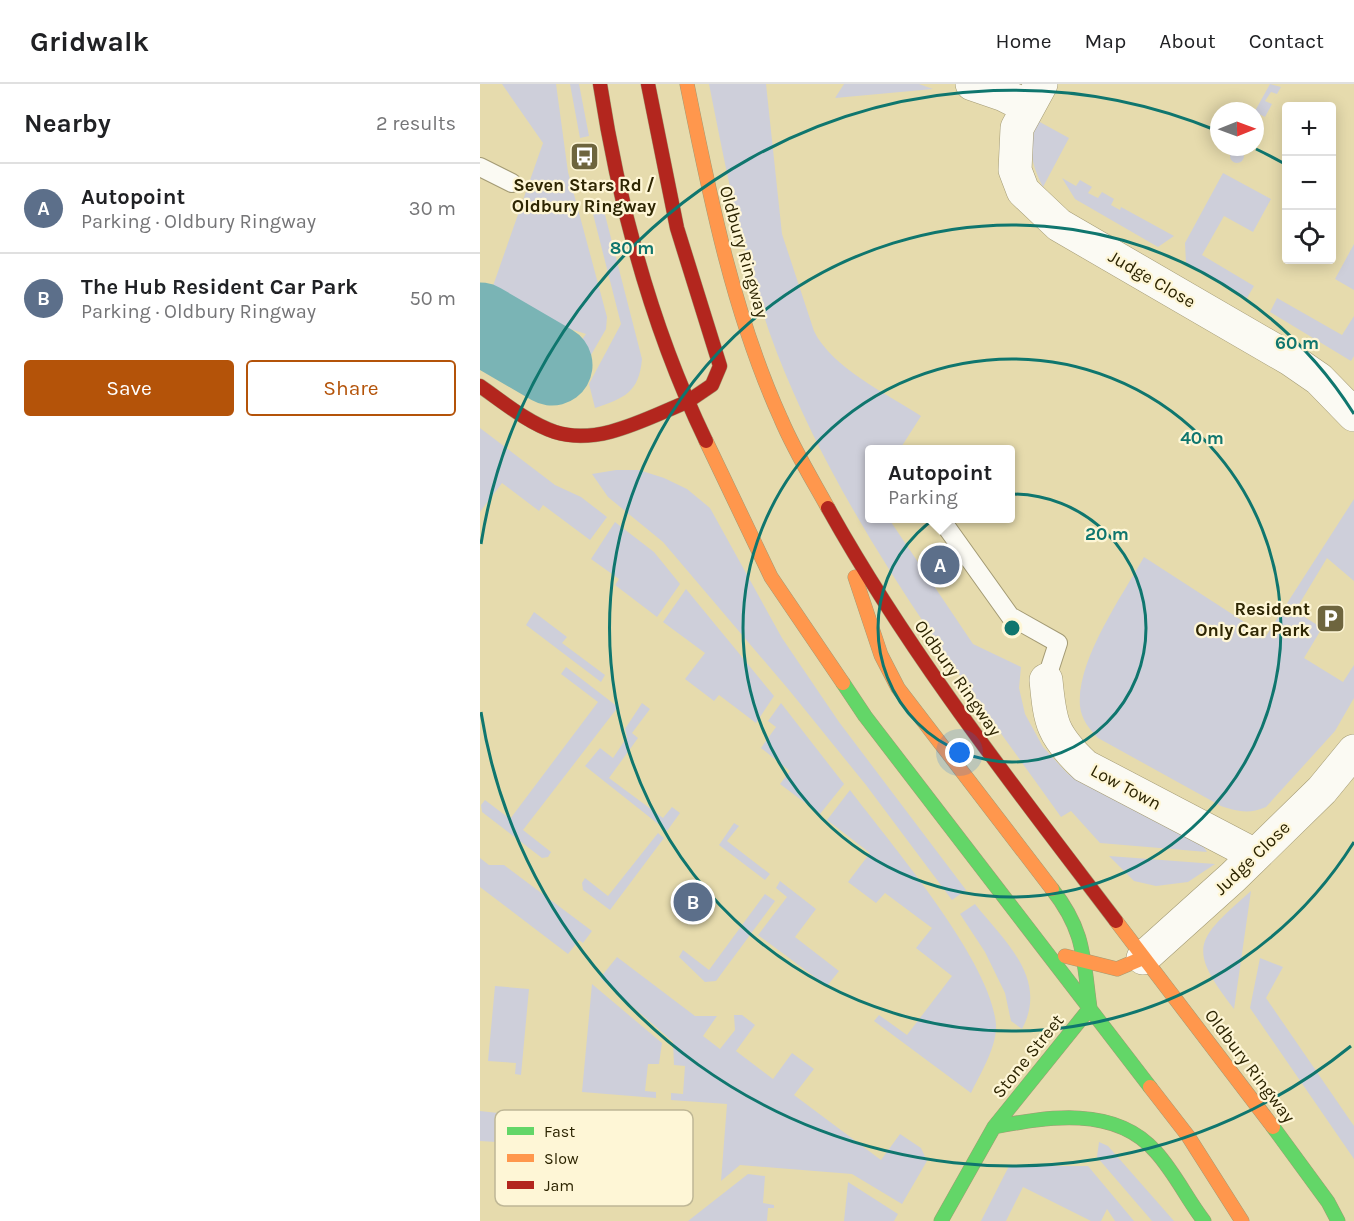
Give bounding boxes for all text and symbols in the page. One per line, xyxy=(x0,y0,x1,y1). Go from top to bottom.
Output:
text: Gridwalk xyxy=(30,25,149,58)
text: Home xyxy=(996,29,1052,53)
text: Map xyxy=(1085,29,1126,53)
text: About xyxy=(1159,29,1216,53)
text: Contact xyxy=(1249,29,1324,53)
north arrow xyxy=(1210,102,1264,156)
map controls xyxy=(1282,102,1336,264)
button: + xyxy=(1282,102,1336,156)
text: Nearby xyxy=(24,108,111,139)
text: 2 results xyxy=(376,112,456,135)
bus stop icon: Seven Stars Rd / Oldbury Ringway xyxy=(568,140,600,172)
button: − xyxy=(1282,156,1336,210)
place label: Seven Stars Rd / Oldbury Ringway xyxy=(512,174,656,217)
street label: Oldbury Ringway xyxy=(715,183,774,321)
text: Autopoint xyxy=(81,184,185,210)
text: A xyxy=(37,197,50,220)
text: 30 m xyxy=(409,197,456,220)
text: Parking · Oldbury Ringway xyxy=(81,210,316,233)
button: locate xyxy=(1282,210,1336,264)
text: 80 m xyxy=(610,237,654,259)
street label: Judge Close xyxy=(1104,245,1200,313)
text: The Hub Resident Car Park xyxy=(81,274,358,300)
text: B xyxy=(37,287,50,310)
text: 50 m xyxy=(409,287,456,310)
text: Parking · Oldbury Ringway xyxy=(81,300,316,323)
text: 60 m xyxy=(1275,332,1319,354)
button: Save xyxy=(24,360,234,416)
button: Share xyxy=(246,360,456,416)
text: 40 m xyxy=(1180,427,1224,449)
popup xyxy=(865,445,1015,523)
text: Autopoint xyxy=(888,460,992,486)
text: Parking xyxy=(888,486,958,509)
text: 20 m xyxy=(1085,523,1129,545)
pin: A xyxy=(920,542,960,588)
place label: Resident Only Car Park xyxy=(1195,598,1310,641)
parking icon: Resident Only Car Park xyxy=(1315,603,1347,635)
street label: Oldbury Ringway xyxy=(910,616,1007,741)
centre of rings xyxy=(1002,618,1022,638)
your location xyxy=(945,738,974,767)
street label: Low Town xyxy=(1087,759,1165,815)
street label: Judge Close xyxy=(1209,816,1295,900)
pin: B xyxy=(674,880,712,924)
street label: Oldbury Ringway xyxy=(1200,1005,1300,1128)
street label: Stone Street xyxy=(988,1010,1069,1102)
legend xyxy=(495,1110,693,1206)
text: Fast xyxy=(544,1122,575,1141)
text: Slow xyxy=(544,1149,579,1168)
text: Jam xyxy=(544,1176,574,1195)

